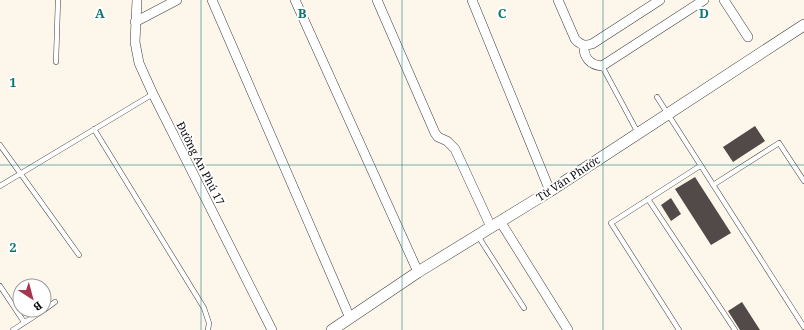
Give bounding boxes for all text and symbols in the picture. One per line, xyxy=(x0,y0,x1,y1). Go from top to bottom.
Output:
text: A xyxy=(95,4,105,22)
text: B xyxy=(298,4,307,22)
text: C xyxy=(498,4,507,22)
text: D xyxy=(699,4,709,22)
text: 1 xyxy=(9,73,17,91)
street label: Đường An Phú 17 xyxy=(174,119,228,207)
street label: Từ Văn Phước xyxy=(533,152,603,204)
text: 2 xyxy=(9,238,17,256)
north arrow xyxy=(12,278,52,318)
text: B xyxy=(31,298,46,315)

